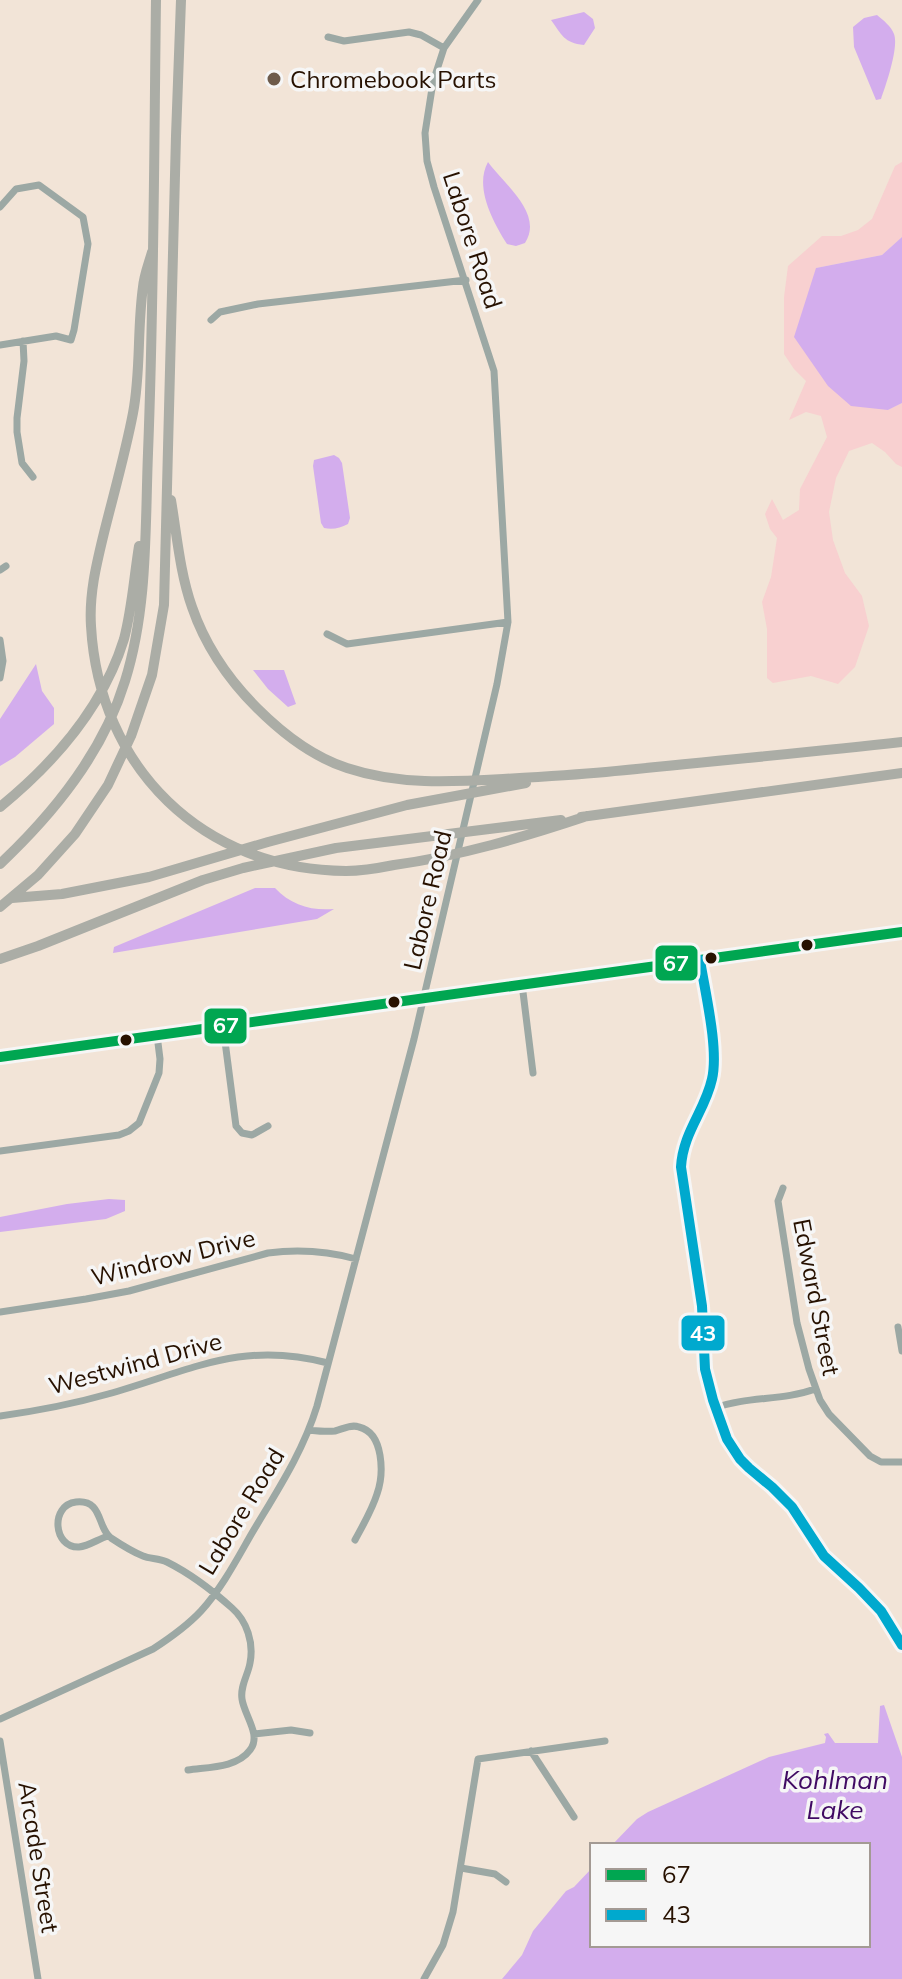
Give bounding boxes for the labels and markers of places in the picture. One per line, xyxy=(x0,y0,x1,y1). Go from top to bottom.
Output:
place label: Chromebook Parts xyxy=(290,64,496,94)
marker: Chromebook Parts xyxy=(265,70,283,88)
unlabelled marker xyxy=(799,937,815,953)
unlabelled marker xyxy=(703,950,719,966)
unlabelled marker xyxy=(386,994,402,1010)
unlabelled marker xyxy=(118,1032,134,1048)

